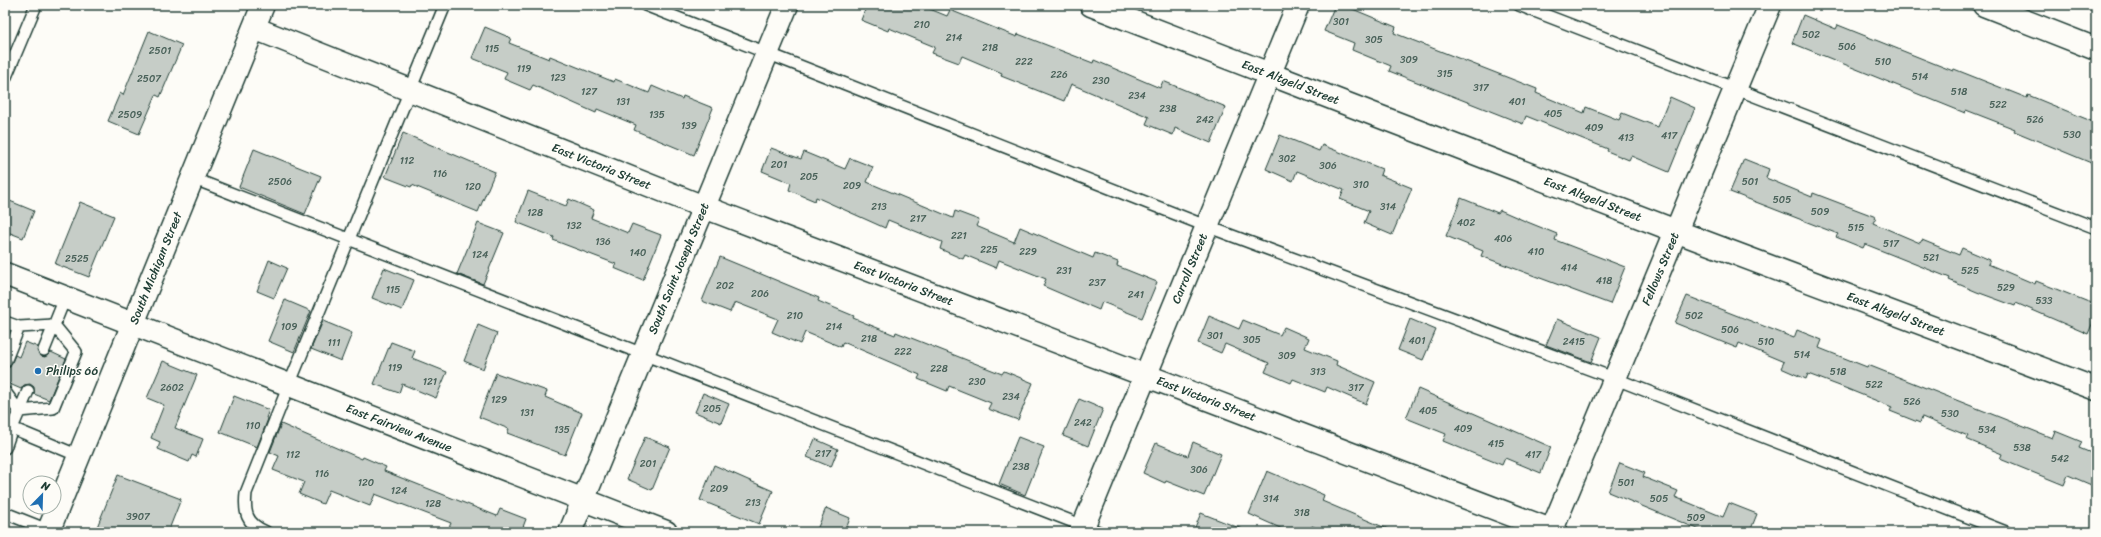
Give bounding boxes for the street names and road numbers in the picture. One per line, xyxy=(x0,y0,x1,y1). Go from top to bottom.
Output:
street label: East Altgeld Street xyxy=(1238,53,1343,111)
street label: East Victoria Street xyxy=(548,137,655,196)
street label: East Altgeld Street xyxy=(1541,170,1645,228)
street label: South Saint Joseph Street xyxy=(642,199,715,338)
street label: South Michigan Street xyxy=(123,207,189,328)
street label: Fellows Street xyxy=(1635,229,1685,309)
street label: Carroll Street xyxy=(1165,230,1214,307)
street label: East Victoria Street xyxy=(850,254,957,312)
street label: East Altgeld Street xyxy=(1843,285,1948,342)
street label: East Victoria Street xyxy=(1153,370,1260,428)
street label: East Fairview Avenue xyxy=(343,397,455,458)

